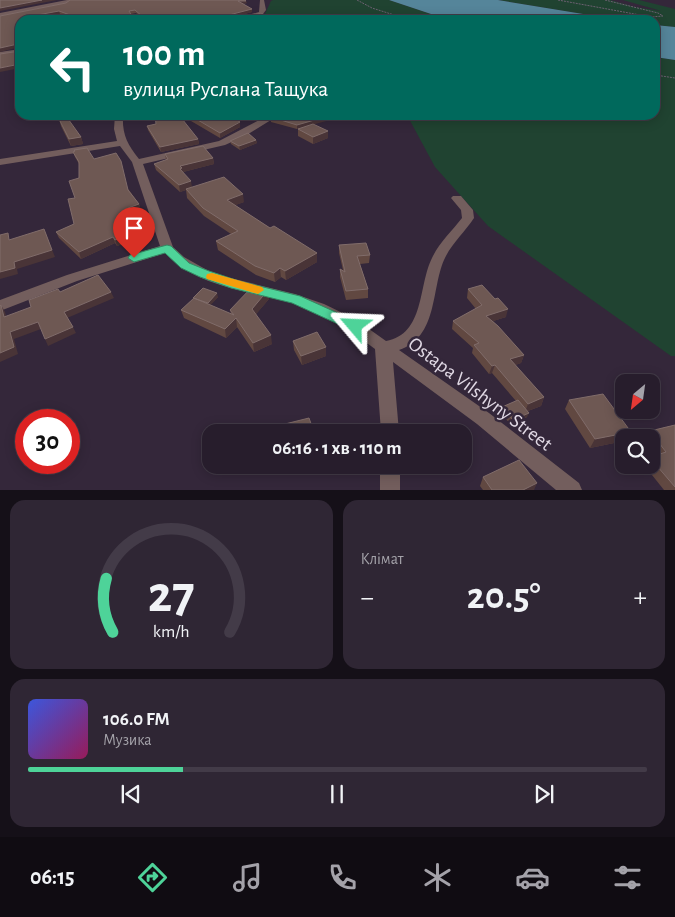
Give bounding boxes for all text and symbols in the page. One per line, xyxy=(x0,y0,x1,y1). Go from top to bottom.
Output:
icon: left xyxy=(40,35,105,100)
text: 100 m xyxy=(123,37,206,72)
text: вулиця Руслана Тащука xyxy=(123,78,328,100)
pin xyxy=(113,207,155,258)
icon: arrive xyxy=(120,214,148,242)
position arrow xyxy=(328,299,380,351)
street label: Ostapa Vilshyny Street xyxy=(404,334,556,455)
north arrow xyxy=(615,374,660,419)
map controls xyxy=(615,374,660,474)
speed limit sign: 30 xyxy=(15,409,80,474)
button: search xyxy=(615,429,660,474)
text: 06:16 · 1 хв · 110 m xyxy=(272,439,402,458)
text: Клімат xyxy=(361,551,404,567)
text: 27 xyxy=(148,569,195,621)
text: 20.5° xyxy=(467,578,541,616)
text: − xyxy=(361,584,374,612)
text: + xyxy=(634,584,647,612)
text: km/h xyxy=(153,623,190,641)
text: 106.0 FM xyxy=(103,710,170,729)
text: Музика xyxy=(103,732,152,748)
icon: previous xyxy=(117,780,145,808)
icon: pause xyxy=(323,780,351,808)
icon: next xyxy=(530,780,558,808)
icon: directions xyxy=(135,860,170,895)
icon: music xyxy=(230,860,265,895)
icon: phone xyxy=(325,860,360,895)
icon: climate xyxy=(420,860,455,895)
icon: car xyxy=(515,860,550,895)
icon: filters xyxy=(610,860,645,895)
text: 06:15 xyxy=(30,866,75,888)

